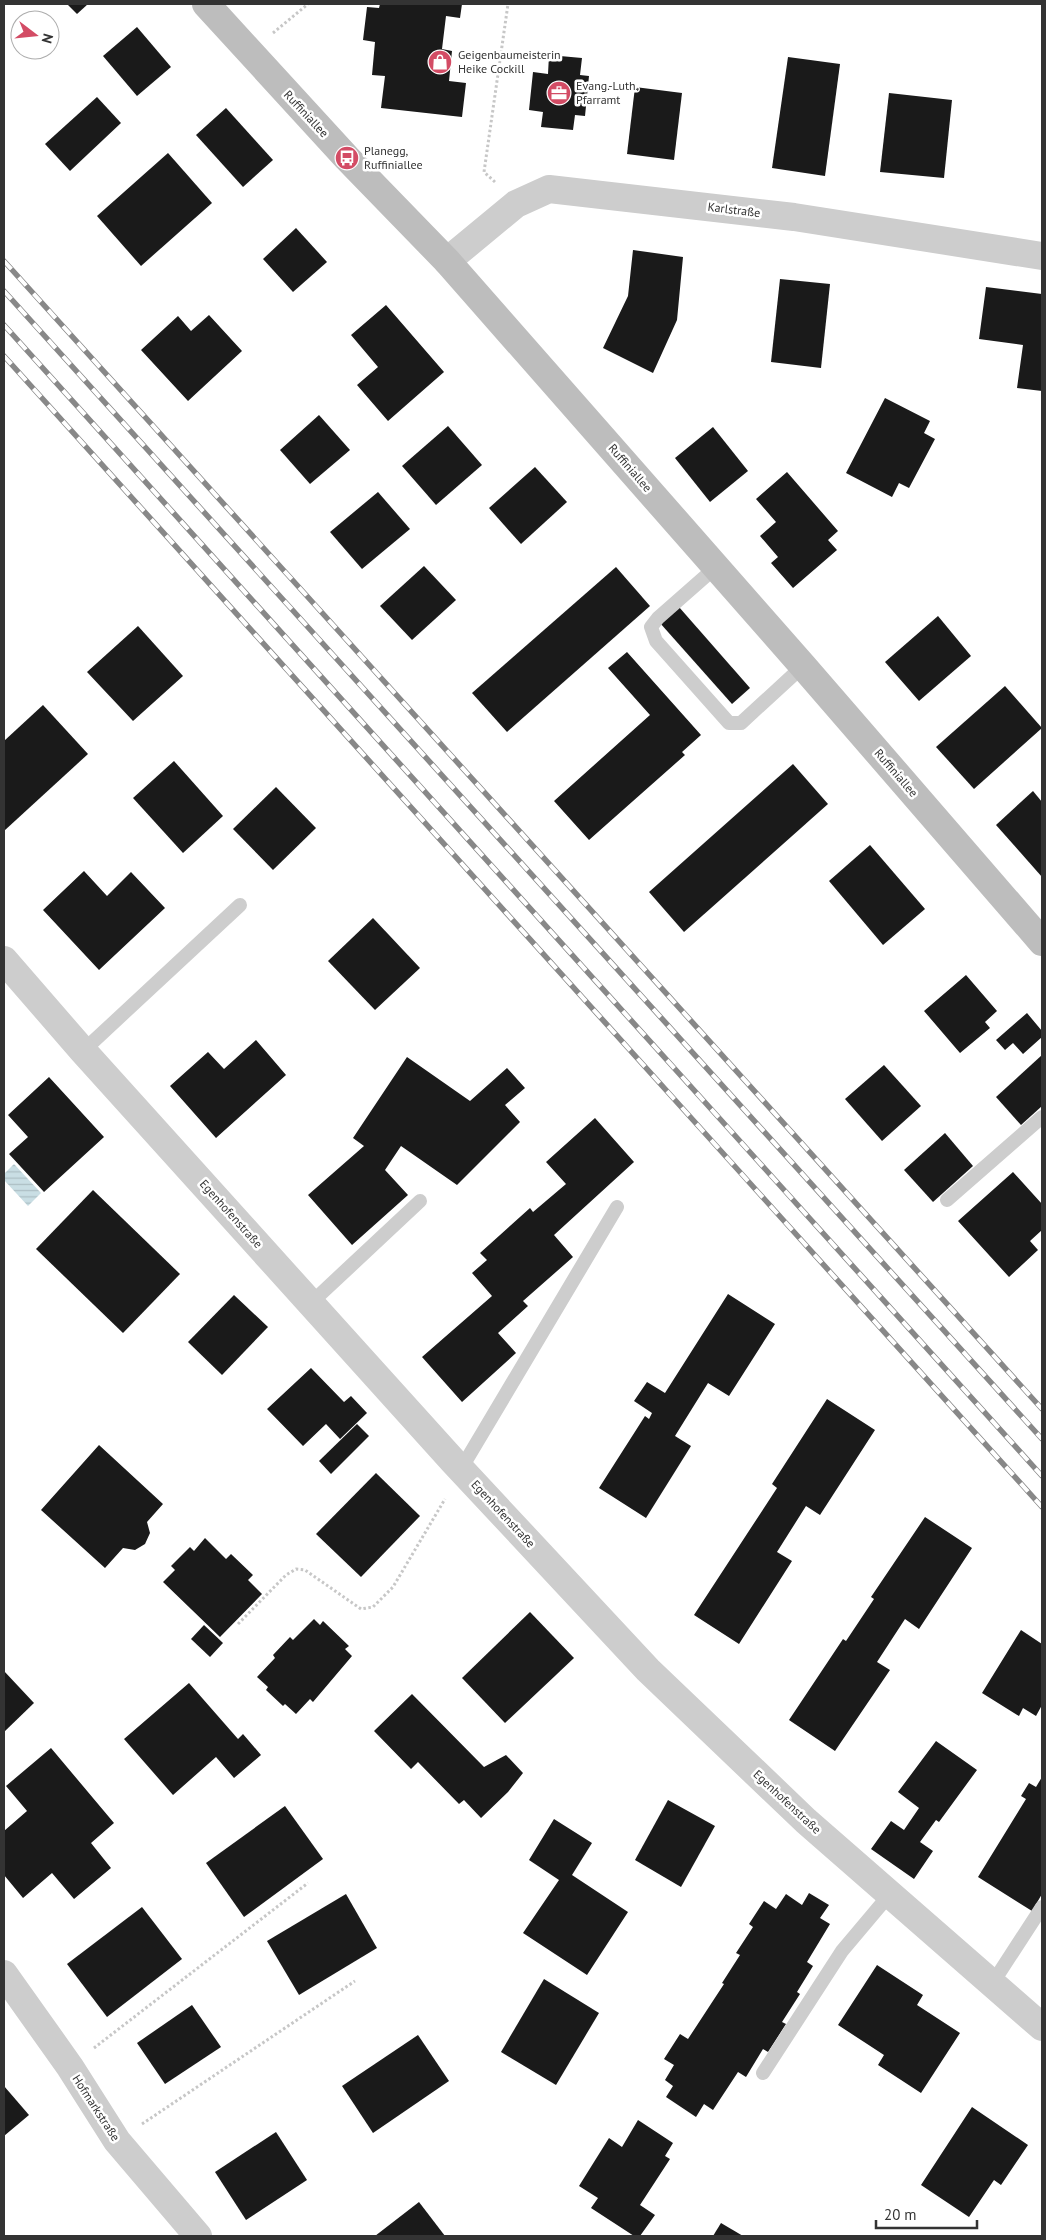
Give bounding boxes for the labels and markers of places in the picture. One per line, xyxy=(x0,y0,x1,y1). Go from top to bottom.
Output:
place label: Geigenbaumeisterin Heike Cockill xyxy=(458,47,561,76)
shop icon: Geigenbaumeisterin Heike Cockill xyxy=(427,49,453,75)
place label: Evang.-Luth. Pfarramt xyxy=(576,78,638,107)
office icon: Evang.-Luth. Pfarramt xyxy=(546,80,572,106)
place label: Planegg, Ruffiniallee xyxy=(364,143,423,172)
bus stop icon: Planegg, Ruffiniallee xyxy=(334,145,360,171)

